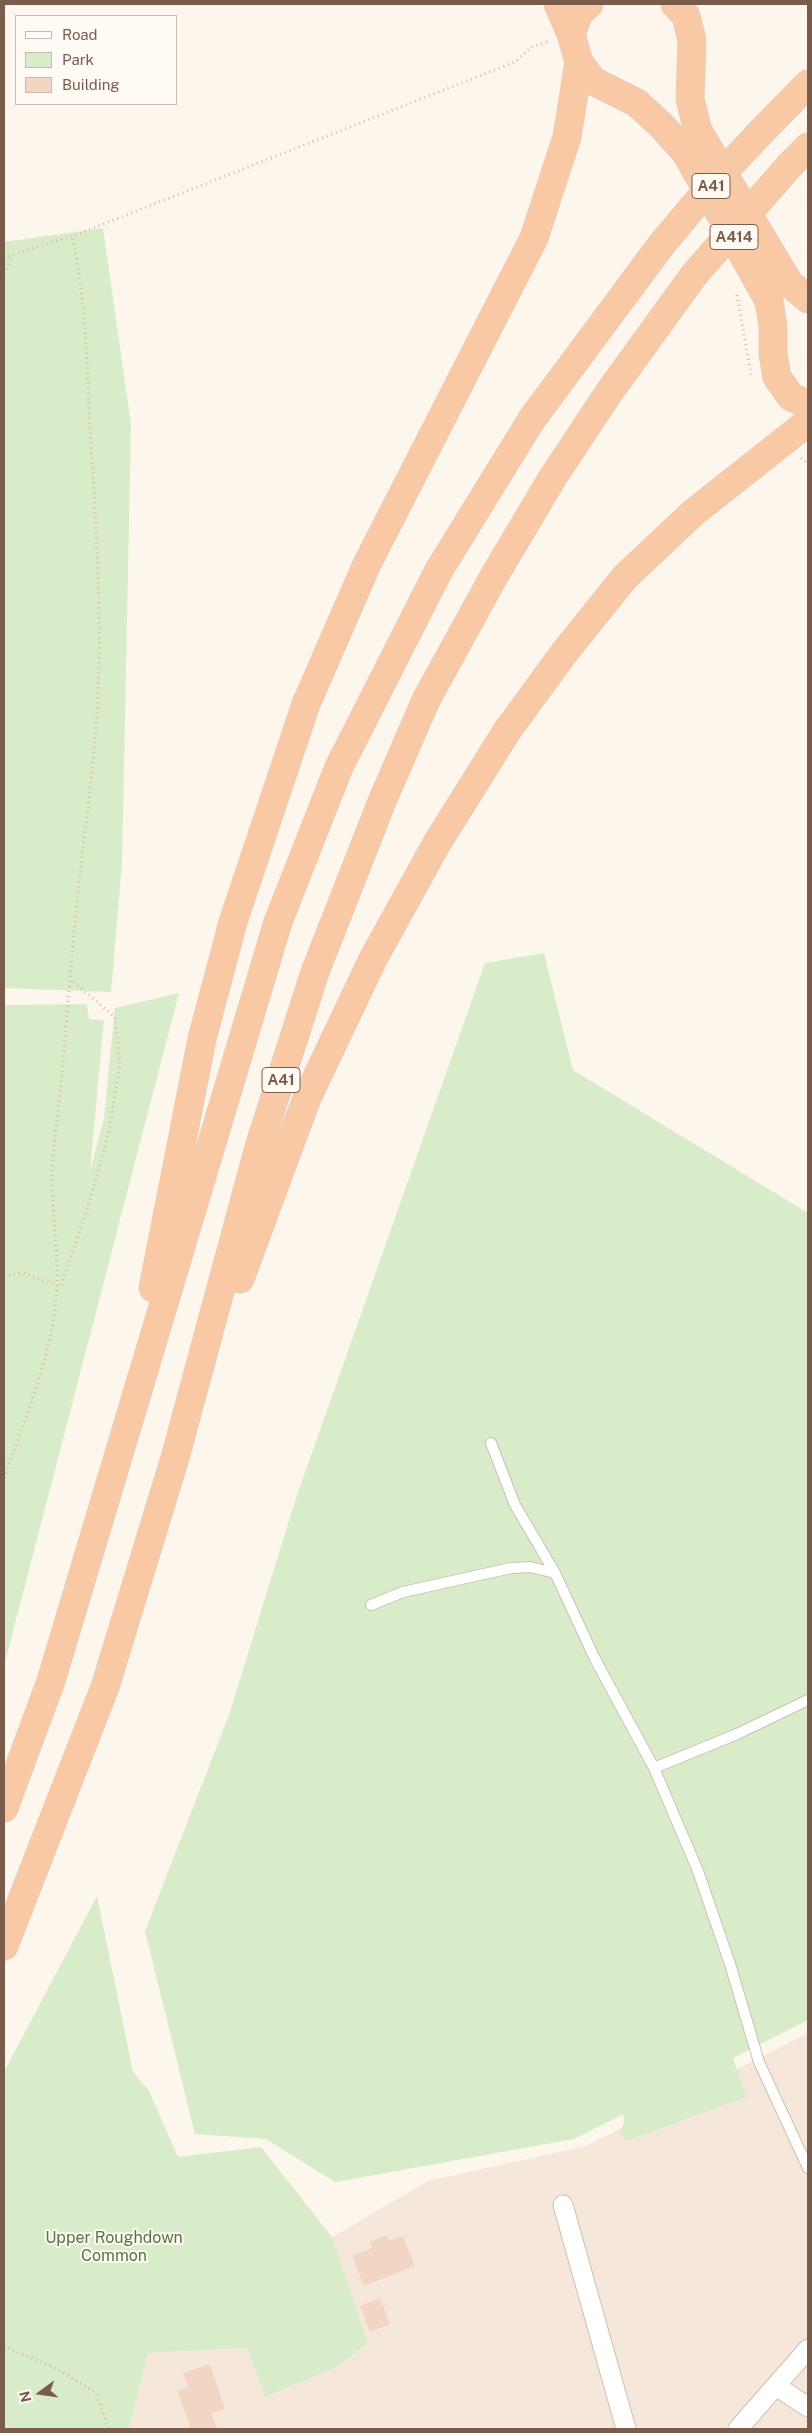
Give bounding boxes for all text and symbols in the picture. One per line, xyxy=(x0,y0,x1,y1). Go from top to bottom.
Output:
legend xyxy=(15,15,178,105)
text: Road xyxy=(62,26,98,43)
text: Park xyxy=(62,51,94,68)
text: Building xyxy=(62,76,120,93)
road number: A41 xyxy=(692,174,730,198)
road number: A414 xyxy=(710,224,758,250)
road number: A41 xyxy=(262,1068,300,1092)
park label: Upper Roughdown Common xyxy=(45,2228,183,2266)
north arrow xyxy=(15,2368,65,2418)
text: N xyxy=(16,2389,35,2404)

